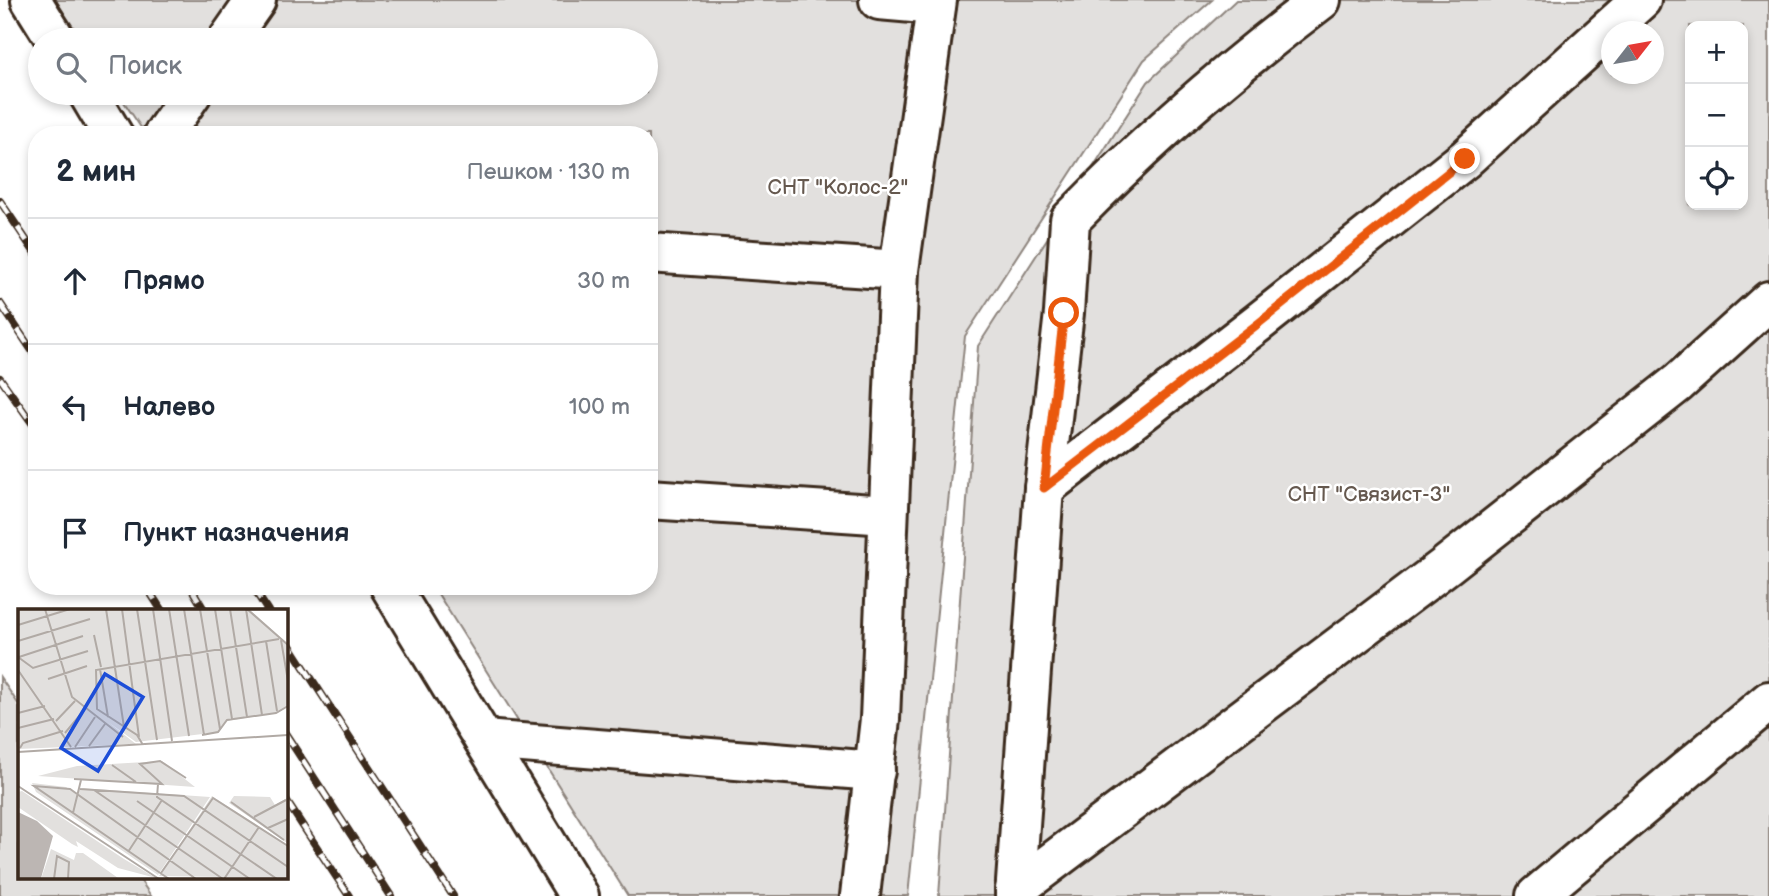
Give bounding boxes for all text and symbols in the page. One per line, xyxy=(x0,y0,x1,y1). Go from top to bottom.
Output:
north arrow xyxy=(1601,21,1664,84)
map controls xyxy=(1685,21,1748,210)
button: + xyxy=(1685,21,1748,84)
search box xyxy=(28,28,658,105)
icon: search xyxy=(52,48,90,86)
text: Поиск xyxy=(108,51,182,82)
button: − xyxy=(1685,84,1748,147)
route end xyxy=(1449,143,1480,174)
button: locate xyxy=(1685,147,1748,210)
text: 2 мин xyxy=(56,154,136,190)
text: Пешком · 130 m xyxy=(466,158,630,186)
park label: СНТ "Колос-2" xyxy=(768,175,908,200)
icon: ahead xyxy=(56,262,94,300)
text: Прямо xyxy=(123,266,205,297)
text: 30 m xyxy=(577,267,630,295)
route start xyxy=(1048,297,1079,328)
icon: left xyxy=(56,388,94,426)
text: Налево xyxy=(123,392,215,423)
text: 100 m xyxy=(569,393,630,421)
park label: СНТ "Связист-3" xyxy=(1288,482,1450,507)
icon: arrive xyxy=(56,514,94,552)
text: Пункт назначения xyxy=(123,518,349,549)
inset map xyxy=(18,609,287,878)

